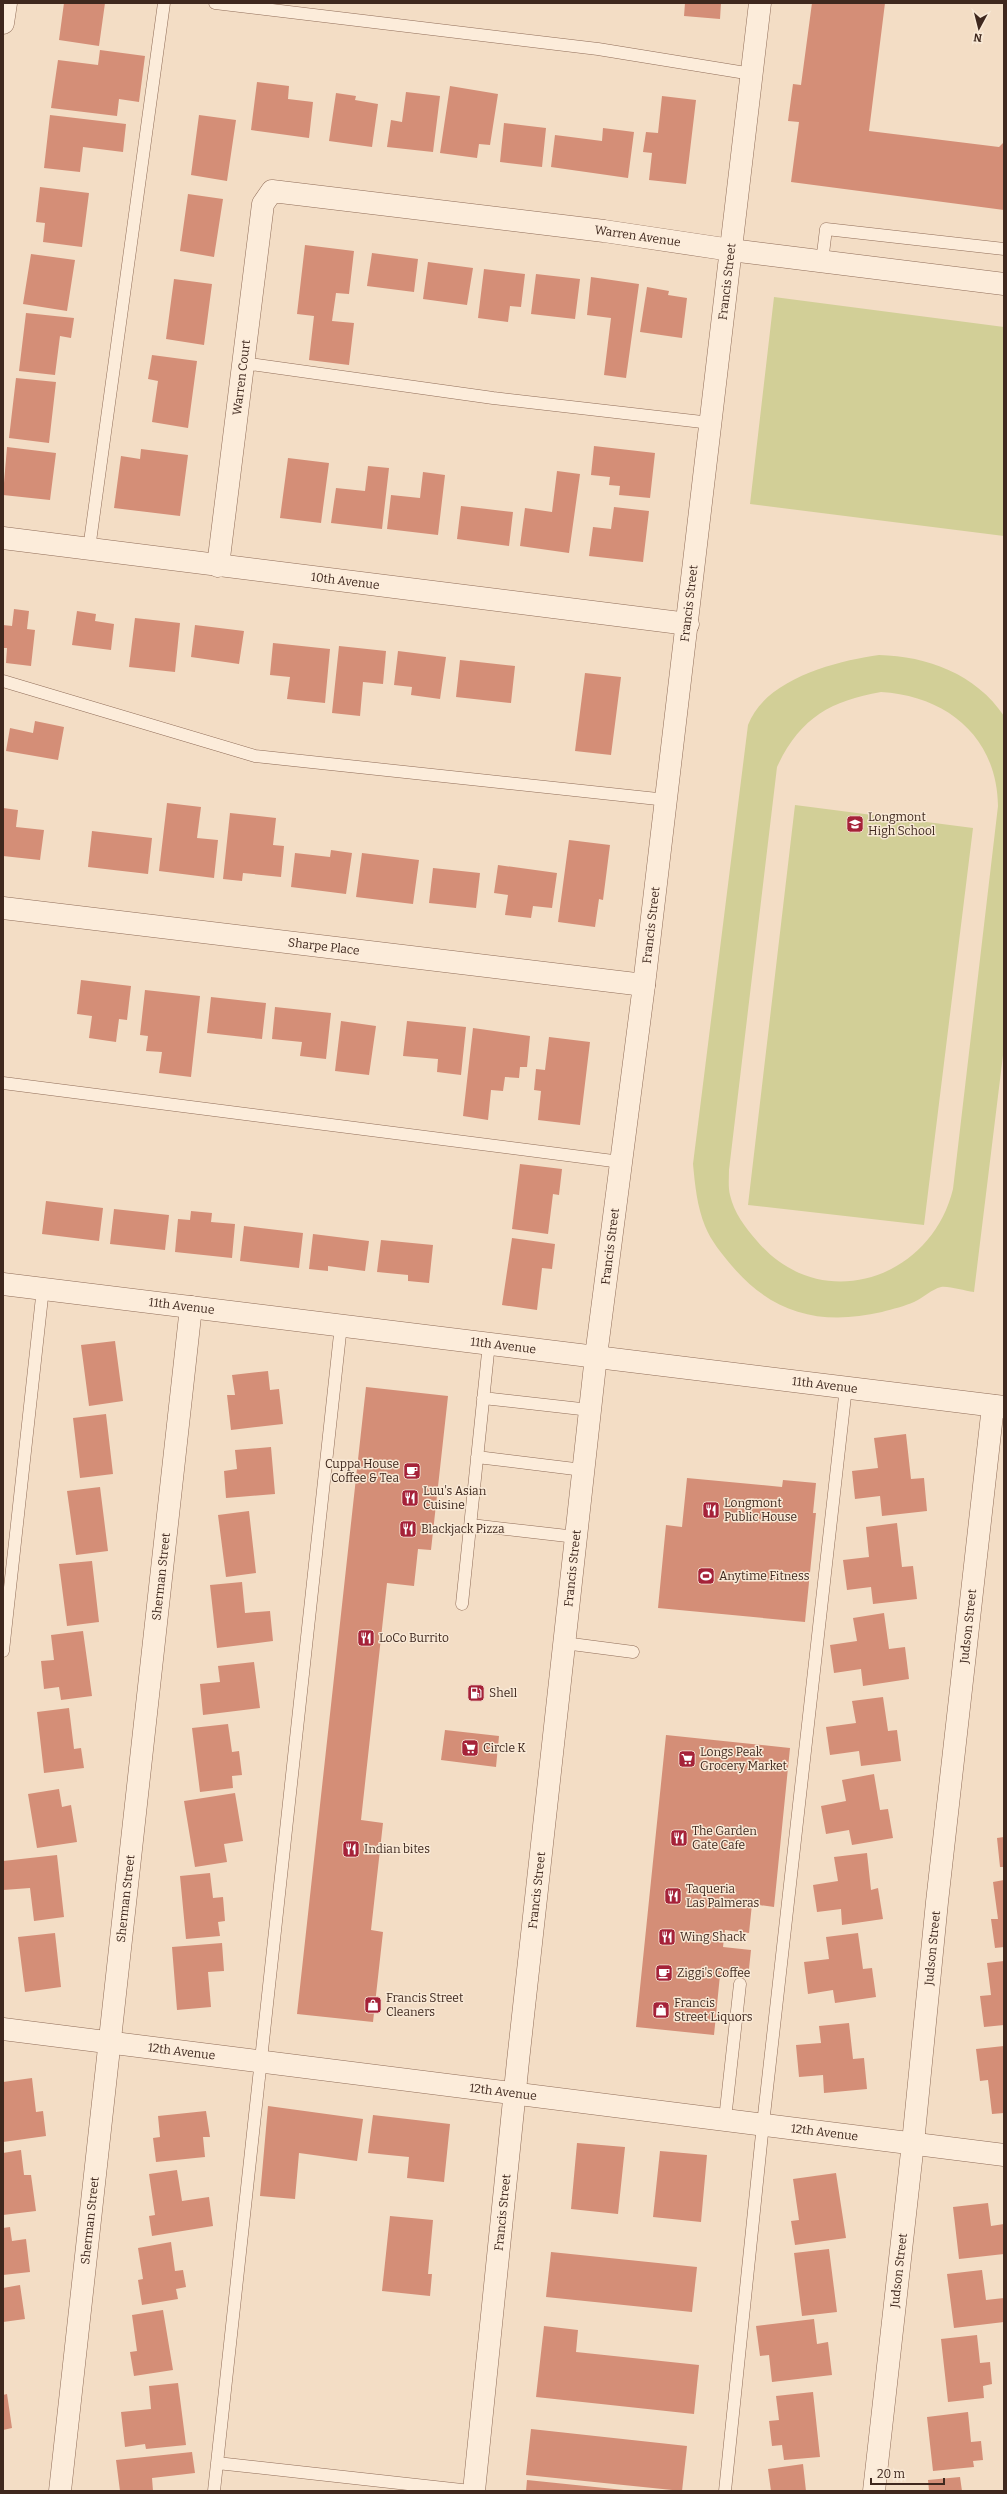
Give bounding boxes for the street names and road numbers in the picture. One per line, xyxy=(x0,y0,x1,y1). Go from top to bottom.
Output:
street label: Warren Avenue xyxy=(594,223,682,249)
street label: Francis Street xyxy=(716,242,739,321)
street label: Warren Court xyxy=(230,338,253,416)
street label: Francis Street xyxy=(678,563,701,643)
street label: 10th Avenue xyxy=(310,570,380,592)
street label: Francis Street xyxy=(640,885,663,964)
street label: Sharpe Place xyxy=(287,935,360,958)
street label: Francis Street xyxy=(598,1207,622,1286)
street label: 11th Avenue xyxy=(148,1295,215,1317)
street label: 11th Avenue xyxy=(470,1334,537,1356)
street label: 11th Avenue xyxy=(791,1374,858,1396)
street label: Francis Street xyxy=(561,1528,584,1607)
street label: Sherman Street xyxy=(149,1531,173,1621)
street label: Judson Street xyxy=(957,1587,979,1665)
street label: Francis Street xyxy=(526,1850,548,1930)
street label: Sherman Street xyxy=(114,1853,137,1943)
street label: Judson Street xyxy=(922,1909,943,1987)
street label: 12th Avenue xyxy=(147,2040,216,2063)
street label: 12th Avenue xyxy=(469,2081,538,2103)
street label: 12th Avenue xyxy=(790,2121,859,2144)
street label: Francis Street xyxy=(492,2173,513,2252)
street label: Sherman Street xyxy=(78,2175,102,2265)
street label: Judson Street xyxy=(887,2232,910,2309)

